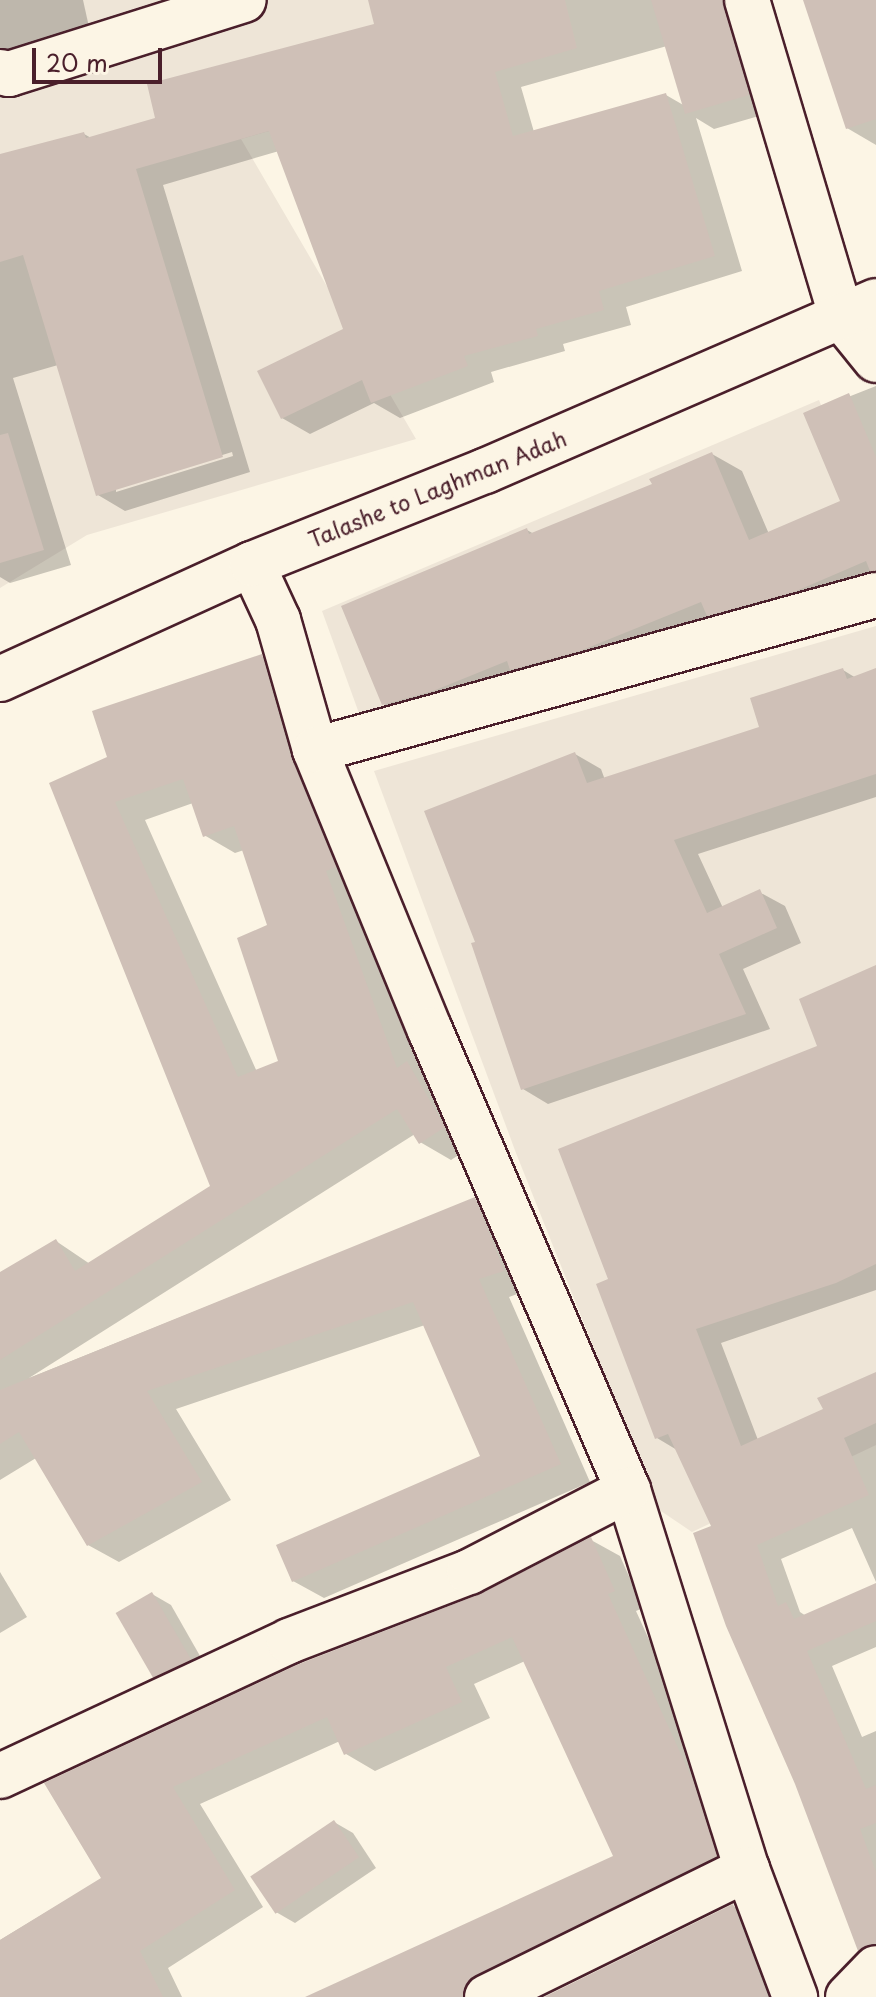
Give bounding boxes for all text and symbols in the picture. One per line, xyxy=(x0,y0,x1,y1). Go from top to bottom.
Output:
scale bar xyxy=(36,32,166,82)
text: 20 m xyxy=(46,44,108,80)
street label: Talashe to Laghman Adah xyxy=(304,424,570,552)

